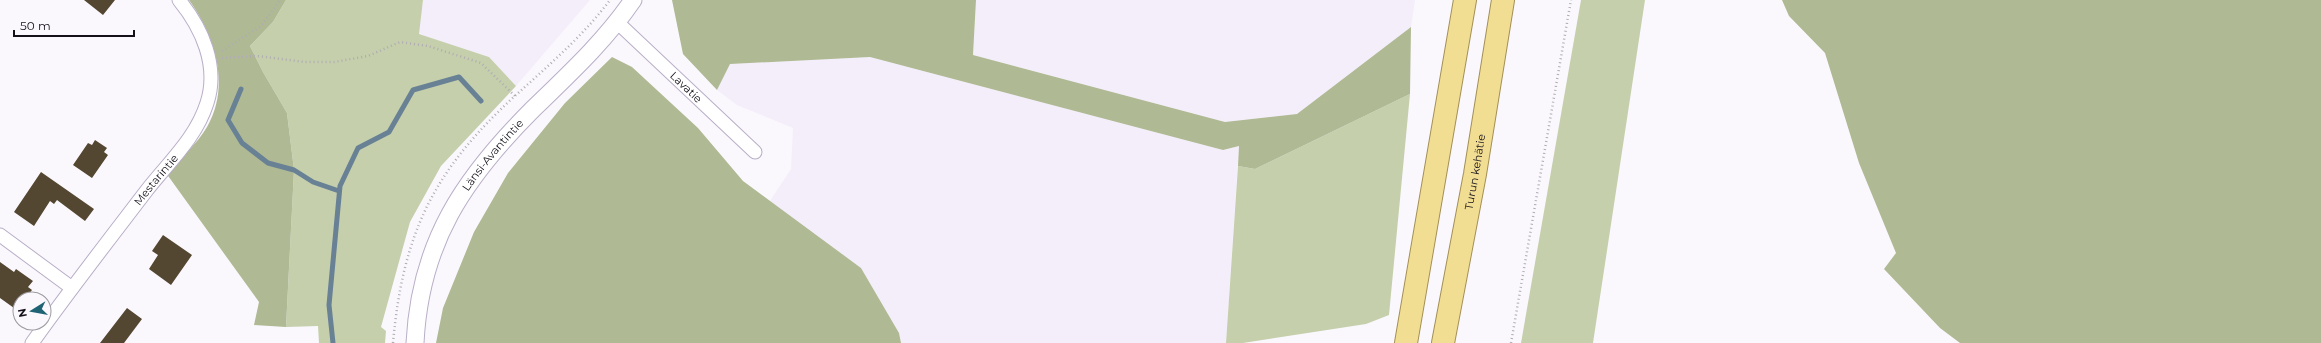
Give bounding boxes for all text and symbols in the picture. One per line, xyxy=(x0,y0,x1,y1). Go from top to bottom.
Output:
scale bar xyxy=(14,12,134,38)
text: 50 m xyxy=(20,18,51,33)
street label: Lavatie xyxy=(667,69,705,106)
street label: Länsi-Avantintie xyxy=(459,116,527,193)
street label: Turun kehätie xyxy=(1461,133,1488,211)
street label: Mestarintie xyxy=(131,151,181,208)
north arrow xyxy=(12,291,52,331)
text: N xyxy=(14,307,30,319)

